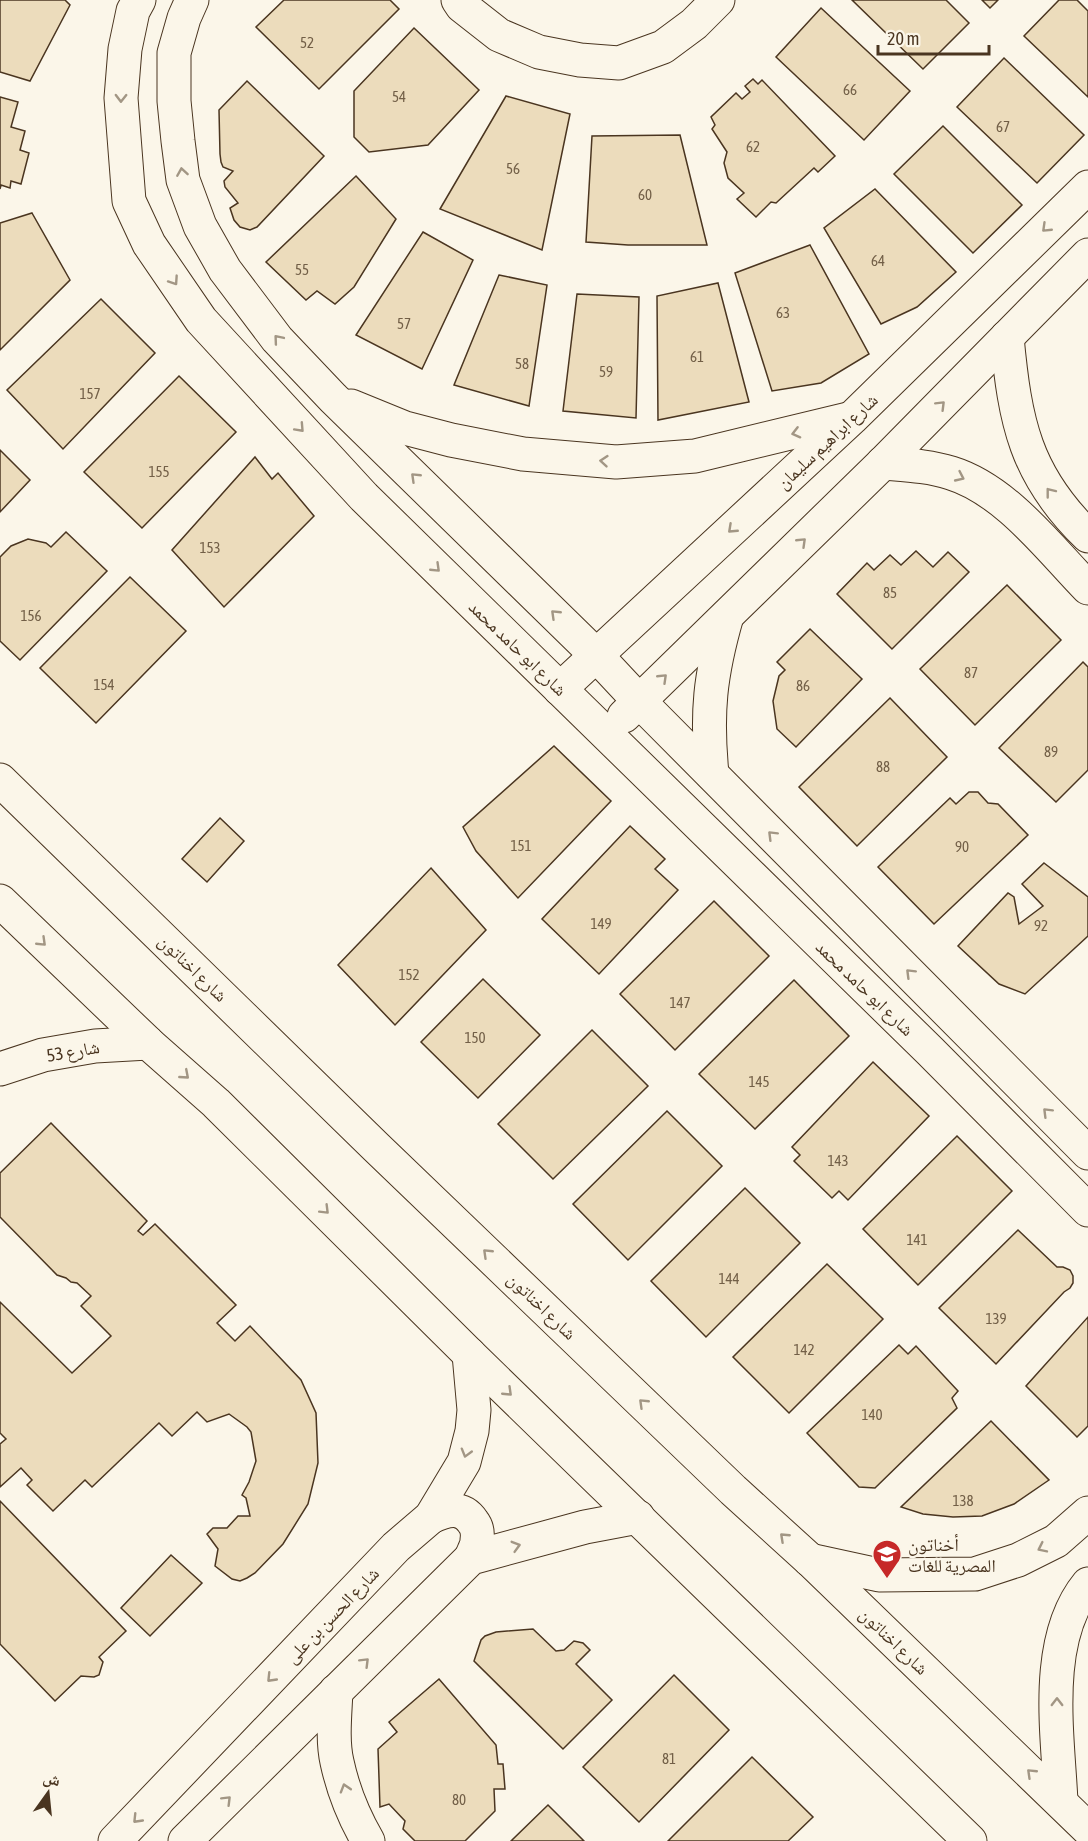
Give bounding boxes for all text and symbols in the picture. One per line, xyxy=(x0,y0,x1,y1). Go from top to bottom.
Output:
scale bar xyxy=(878,18,989,56)
text: 20 m xyxy=(887,28,919,49)
house number: 52 xyxy=(300,34,314,51)
house number: 66 xyxy=(843,81,857,98)
house number: 54 xyxy=(392,88,406,105)
one-way arrow xyxy=(115,94,128,103)
house number: 67 xyxy=(996,118,1010,135)
house number: 62 xyxy=(746,138,760,155)
house number: 56 xyxy=(506,160,520,177)
one-way arrow xyxy=(176,167,188,177)
house number: 60 xyxy=(638,186,652,203)
one-way arrow xyxy=(1043,221,1053,232)
house number: 64 xyxy=(871,252,885,269)
house number: 55 xyxy=(295,261,309,278)
one-way arrow xyxy=(167,274,178,285)
house number: 63 xyxy=(776,304,790,321)
house number: 57 xyxy=(397,315,411,332)
one-way arrow xyxy=(274,335,285,346)
house number: 61 xyxy=(690,348,704,365)
house number: 58 xyxy=(515,355,529,372)
house number: 59 xyxy=(599,363,613,380)
house number: 157 xyxy=(79,385,101,402)
street label: شارع ابراهيم سليمان xyxy=(772,389,883,495)
one-way arrow xyxy=(933,401,944,412)
one-way arrow xyxy=(293,422,304,432)
one-way arrow xyxy=(791,425,801,438)
one-way arrow xyxy=(599,455,608,468)
house number: 155 xyxy=(148,463,170,480)
one-way arrow xyxy=(954,469,965,481)
one-way arrow xyxy=(412,474,423,485)
one-way arrow xyxy=(1047,488,1058,499)
one-way arrow xyxy=(729,522,739,533)
one-way arrow xyxy=(794,538,805,549)
house number: 153 xyxy=(199,539,221,556)
one-way arrow xyxy=(429,561,440,572)
house number: 85 xyxy=(883,584,897,601)
street label: شارع ابو حامد محمد xyxy=(464,596,571,701)
house number: 156 xyxy=(20,607,42,624)
one-way arrow xyxy=(551,610,561,621)
house number: 87 xyxy=(964,664,978,681)
one-way arrow xyxy=(656,674,666,685)
house number: 154 xyxy=(93,676,115,693)
house number: 86 xyxy=(796,677,810,694)
house number: 89 xyxy=(1044,743,1058,760)
house number: 88 xyxy=(876,758,890,775)
one-way arrow xyxy=(769,831,780,842)
house number: 151 xyxy=(510,837,532,854)
house number: 90 xyxy=(955,838,969,855)
house number: 149 xyxy=(590,915,612,932)
house number: 92 xyxy=(1034,917,1048,934)
street label: شارع اخناتون xyxy=(154,930,232,1007)
one-way arrow xyxy=(36,935,46,946)
street label: شارع ابو حامد محمد xyxy=(811,936,918,1041)
house number: 152 xyxy=(398,966,420,983)
one-way arrow xyxy=(906,970,917,981)
house number: 147 xyxy=(669,994,691,1011)
house number: 150 xyxy=(464,1029,486,1046)
street label: شارع 53 xyxy=(45,1036,101,1067)
one-way arrow xyxy=(178,1068,189,1079)
house number: 145 xyxy=(748,1073,770,1090)
one-way arrow xyxy=(1043,1108,1054,1118)
house number: 143 xyxy=(827,1152,849,1169)
one-way arrow xyxy=(318,1204,329,1214)
house number: 141 xyxy=(906,1231,928,1248)
one-way arrow xyxy=(483,1249,494,1260)
street label: شارع اخناتون xyxy=(503,1268,581,1345)
house number: 144 xyxy=(718,1270,740,1287)
house number: 139 xyxy=(985,1310,1007,1327)
house number: 142 xyxy=(793,1341,815,1358)
one-way arrow xyxy=(502,1385,512,1396)
one-way arrow xyxy=(639,1399,650,1410)
house number: 140 xyxy=(861,1406,883,1423)
one-way arrow xyxy=(461,1447,473,1458)
house number: 138 xyxy=(952,1492,974,1509)
one-way arrow xyxy=(780,1533,791,1544)
place label: أخناتون المصرية للغات xyxy=(908,1534,996,1576)
school or university icon: أخناتون المصرية للغات xyxy=(871,1538,903,1580)
one-way arrow xyxy=(510,1541,521,1553)
one-way arrow xyxy=(1037,1541,1048,1552)
street label: شارع الحسن بن على xyxy=(281,1563,384,1668)
street label: شارع اخناتون xyxy=(855,1603,933,1680)
one-way arrow xyxy=(358,1659,369,1670)
one-way arrow xyxy=(268,1671,279,1682)
one-way arrow xyxy=(1051,1697,1063,1706)
house number: 81 xyxy=(662,1750,676,1767)
north arrow xyxy=(18,1763,78,1823)
text: ش xyxy=(41,1768,62,1790)
one-way arrow xyxy=(1028,1770,1039,1781)
one-way arrow xyxy=(340,1783,352,1793)
house number: 80 xyxy=(452,1791,466,1808)
one-way arrow xyxy=(219,1796,230,1807)
one-way arrow xyxy=(133,1811,144,1822)

